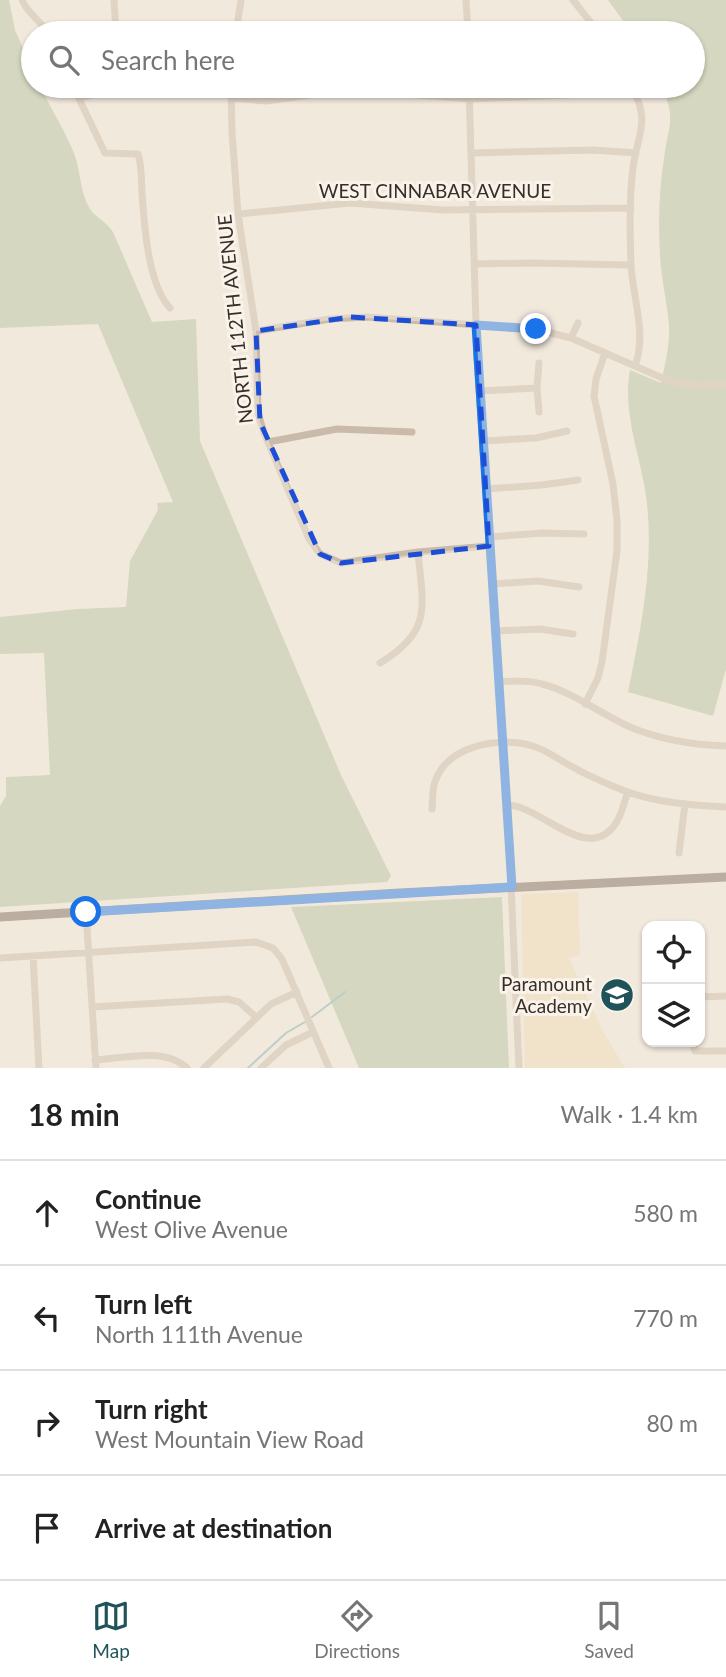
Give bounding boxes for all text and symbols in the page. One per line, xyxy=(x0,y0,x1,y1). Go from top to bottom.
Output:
search box xyxy=(21,21,705,98)
icon: search xyxy=(45,41,83,79)
text: Search here xyxy=(101,44,235,76)
street label: WEST CINNABAR AVENUE xyxy=(319,179,551,202)
street label: NORTH 112TH AVENUE xyxy=(212,213,257,425)
route end xyxy=(520,313,551,344)
route start xyxy=(70,896,101,927)
map controls xyxy=(642,921,705,1047)
button: locate xyxy=(642,921,705,984)
place label: Paramount Academy xyxy=(501,972,592,1017)
school or university icon: Paramount Academy xyxy=(598,976,636,1014)
button: layers xyxy=(642,984,705,1047)
text: 18 min xyxy=(28,1096,120,1132)
text: Walk · 1.4 km xyxy=(561,1100,698,1128)
text: Continue xyxy=(95,1183,201,1215)
icon: ahead xyxy=(28,1194,66,1232)
text: 580 m xyxy=(633,1199,698,1227)
text: West Olive Avenue xyxy=(95,1215,288,1243)
text: Turn left xyxy=(95,1288,192,1320)
icon: left xyxy=(28,1299,66,1337)
text: 770 m xyxy=(633,1304,698,1332)
text: North 111th Avenue xyxy=(95,1320,303,1348)
text: Turn right xyxy=(95,1393,208,1425)
icon: right xyxy=(28,1404,66,1442)
text: 80 m xyxy=(647,1409,698,1437)
text: West Mountain View Road xyxy=(95,1425,364,1453)
icon: arrive xyxy=(28,1509,66,1547)
text: Arrive at destination xyxy=(95,1512,332,1544)
tab: Map xyxy=(92,1597,130,1662)
tab: Directions xyxy=(314,1597,400,1662)
tab: Saved xyxy=(584,1597,634,1662)

